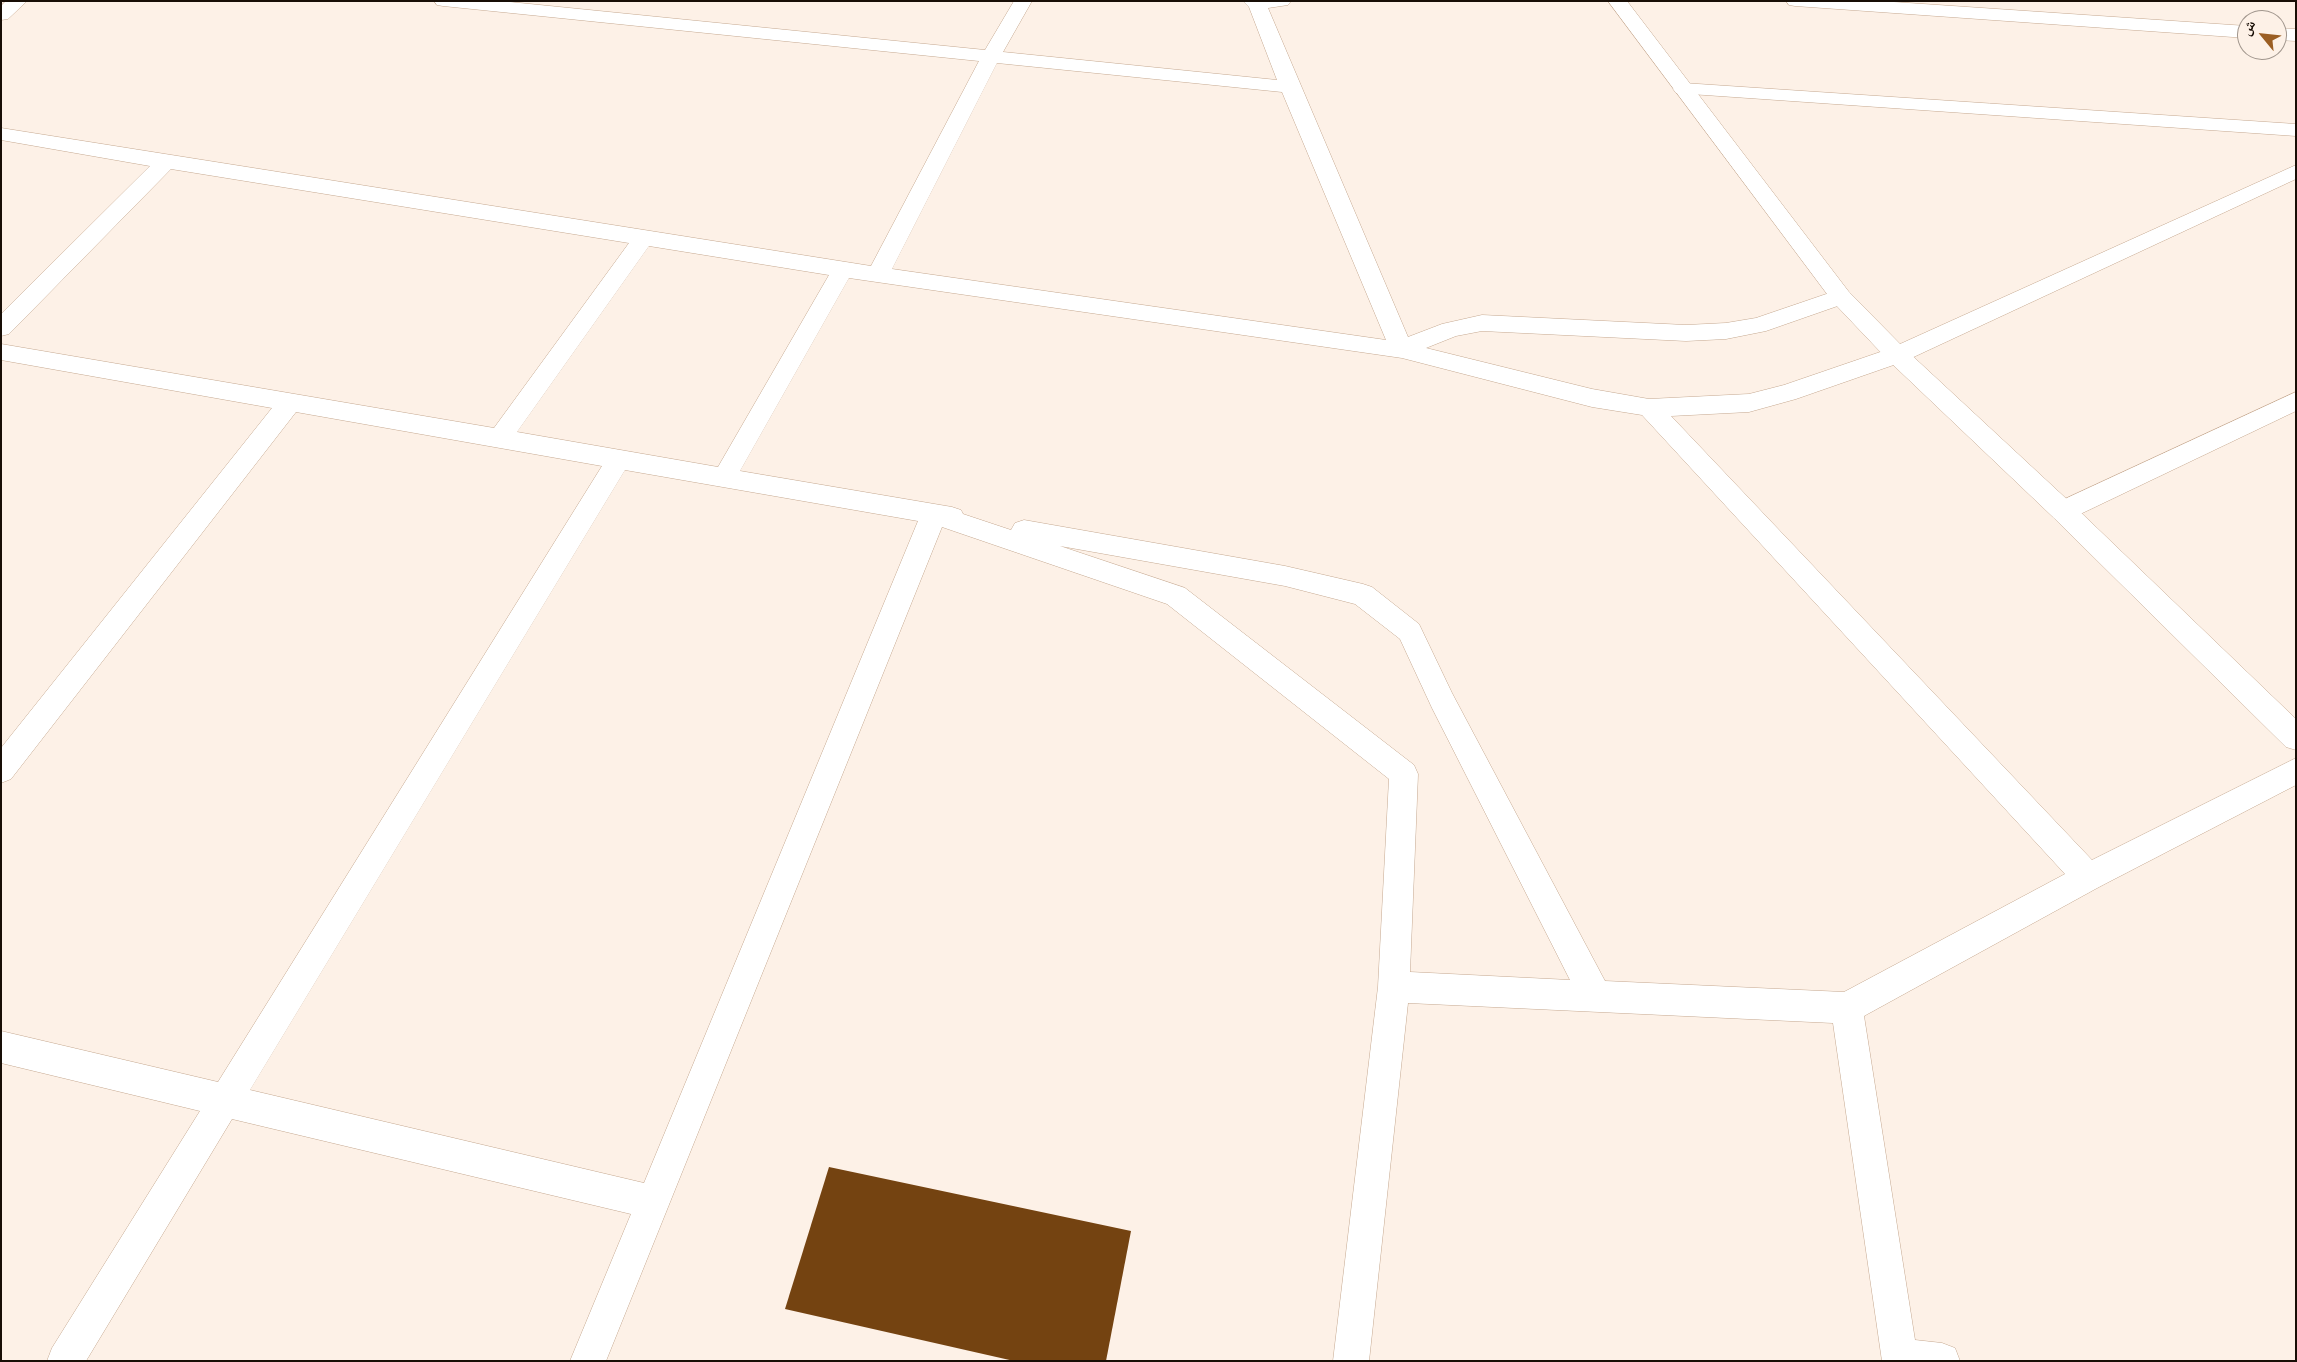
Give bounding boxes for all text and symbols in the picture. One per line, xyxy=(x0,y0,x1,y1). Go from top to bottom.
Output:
north arrow xyxy=(2237,10,2287,60)
text: ش xyxy=(2238,18,2260,39)

